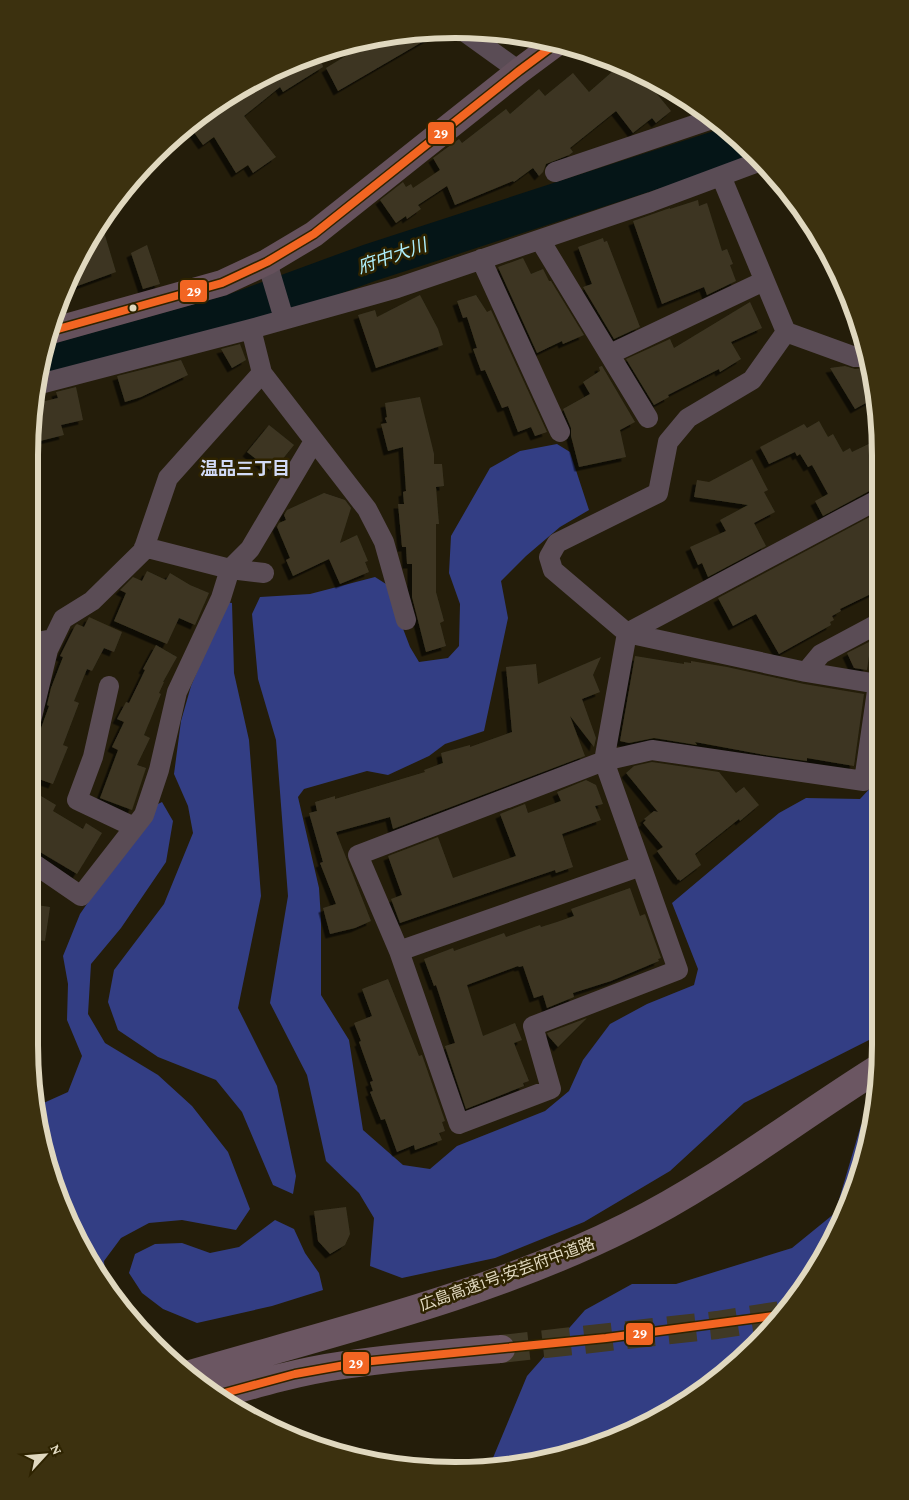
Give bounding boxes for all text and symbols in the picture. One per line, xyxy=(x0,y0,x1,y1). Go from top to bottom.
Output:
line badge: 29 xyxy=(427,121,455,145)
text: 29 xyxy=(434,125,448,141)
water label: 府中大川 xyxy=(355,234,431,277)
line badge: 29 xyxy=(179,279,208,303)
text: 29 xyxy=(187,283,201,299)
unlabelled marker xyxy=(128,303,138,313)
district label: 温品三丁目 xyxy=(200,459,290,479)
street label: 広島高速1号;安芸府中道路 xyxy=(417,1234,597,1315)
line badge: 29 xyxy=(625,1322,654,1346)
text: 29 xyxy=(633,1325,647,1341)
line badge: 29 xyxy=(342,1351,370,1375)
text: 29 xyxy=(349,1355,363,1371)
north arrow xyxy=(20,1430,70,1480)
text: N xyxy=(47,1442,66,1458)

